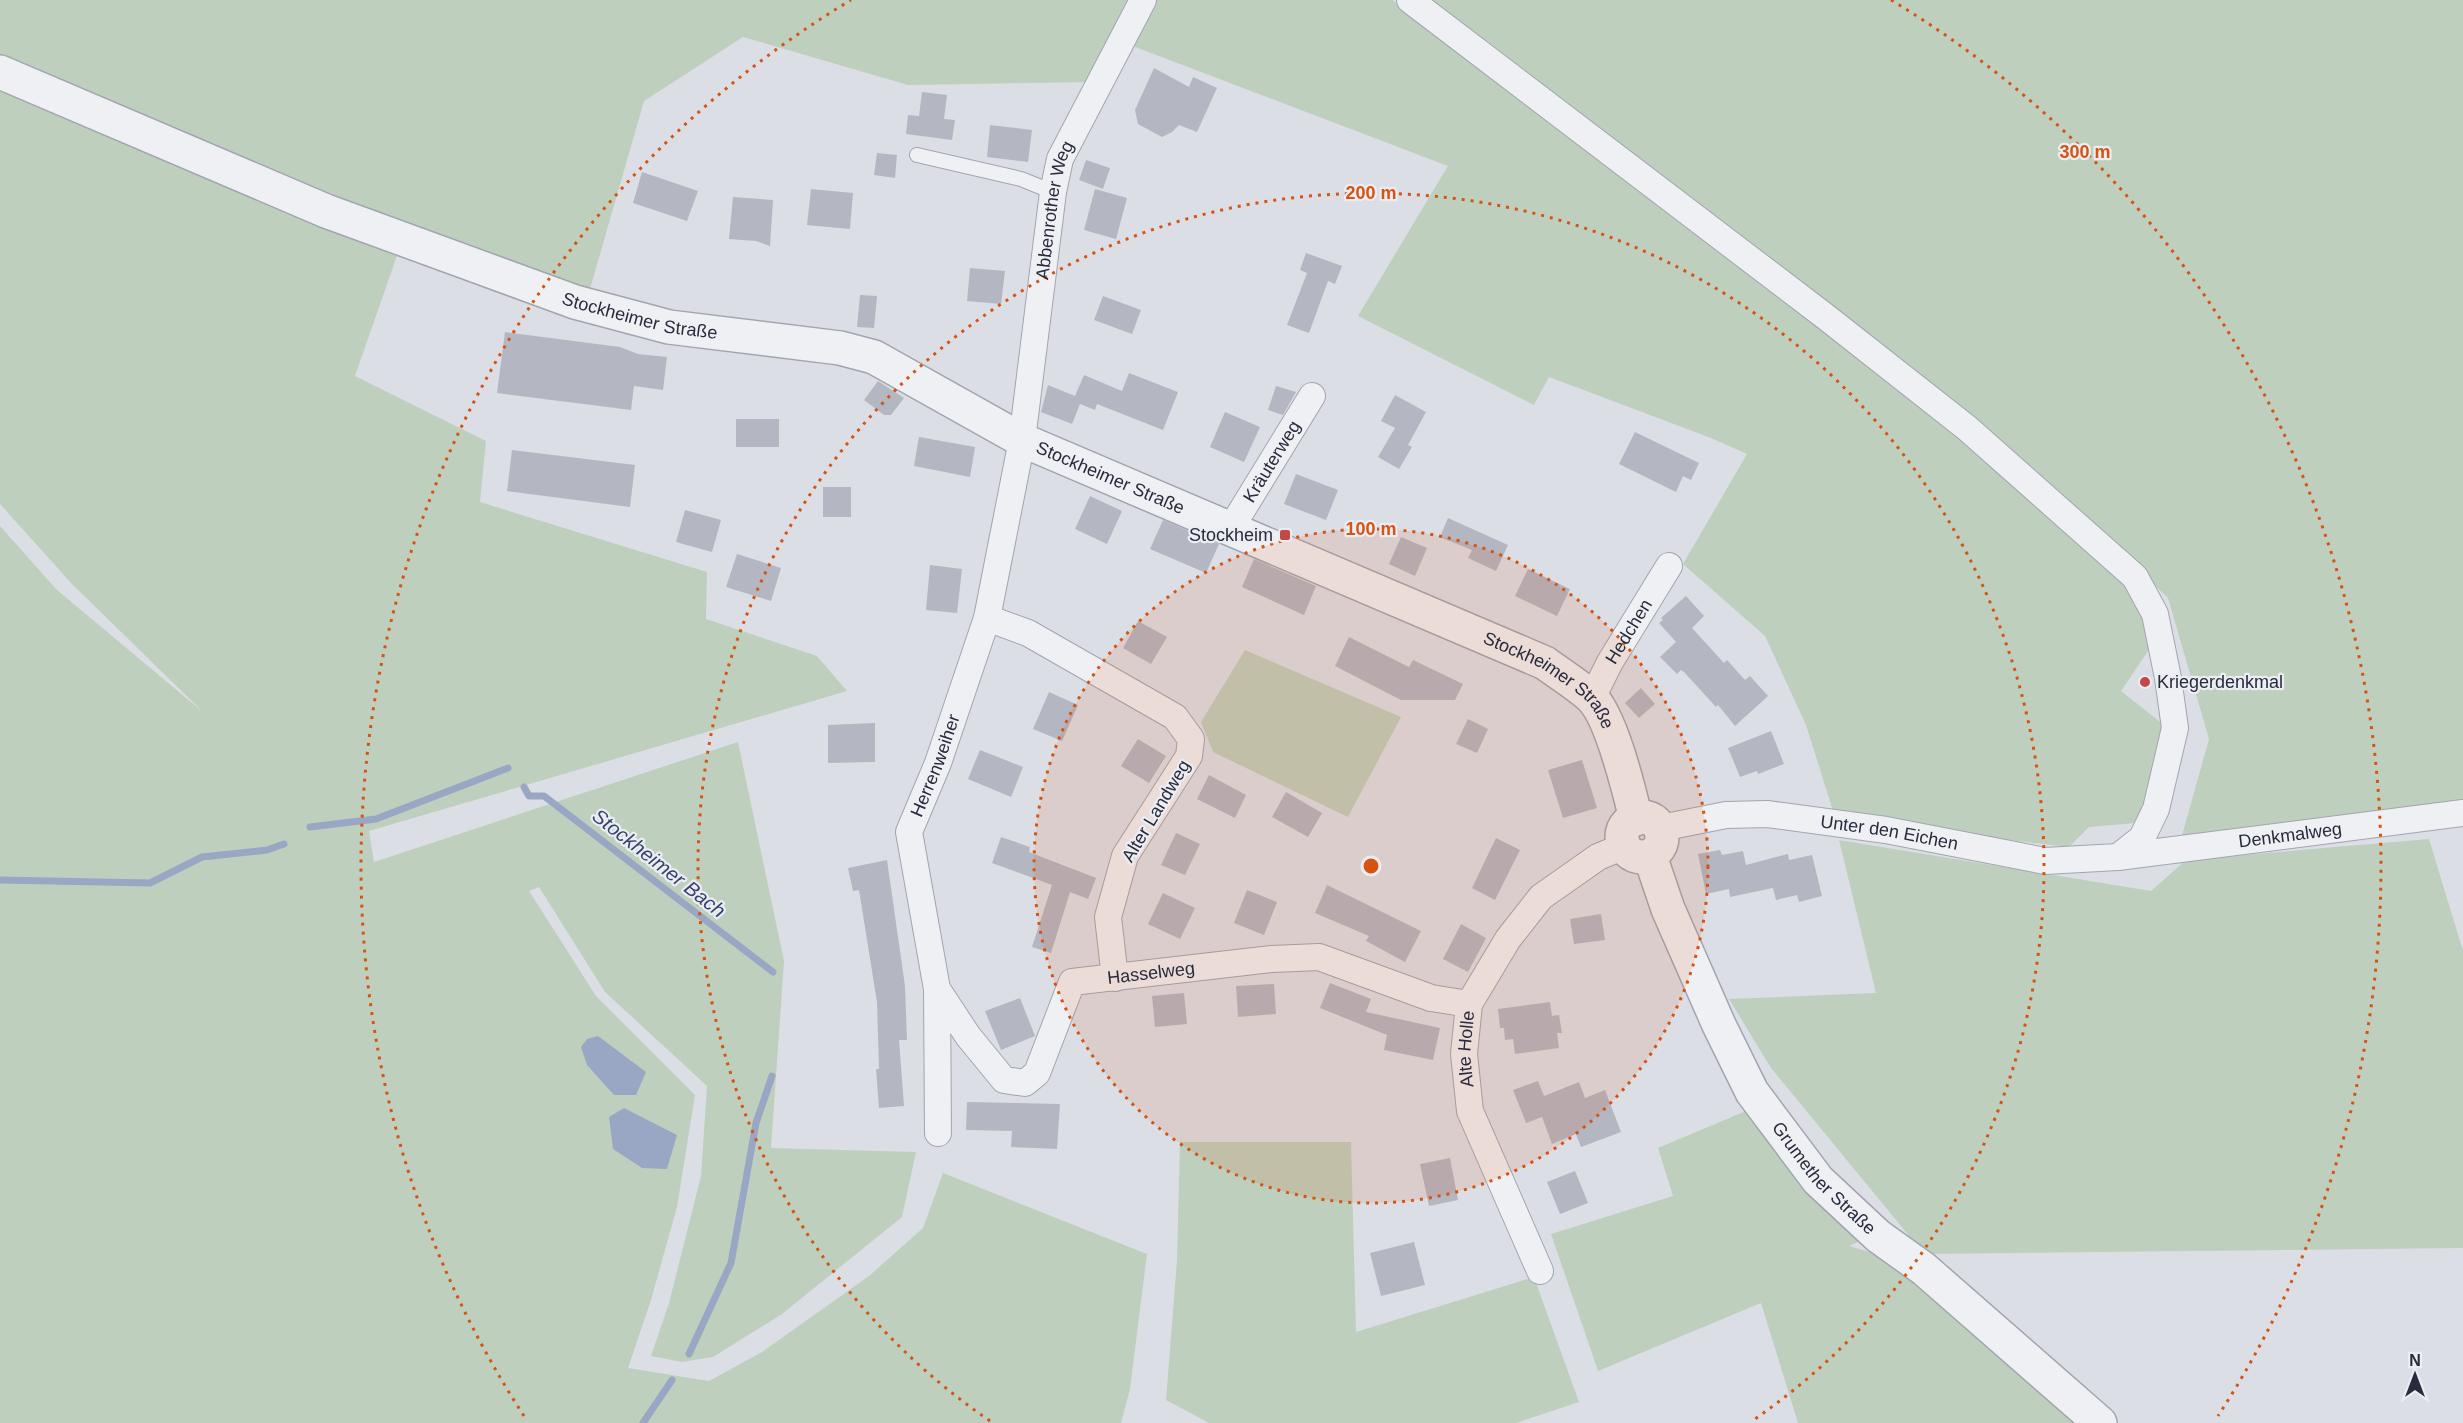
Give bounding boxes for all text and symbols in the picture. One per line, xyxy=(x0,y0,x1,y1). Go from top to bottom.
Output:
street label: Abbenrother Weg xyxy=(1032,138,1078,281)
text: 300 m xyxy=(2059,142,2111,162)
text: 200 m xyxy=(1345,183,1397,203)
street label: Stockheimer Straße xyxy=(559,288,719,343)
street label: Kräuterweg xyxy=(1239,417,1304,506)
street label: Stockheimer Straße xyxy=(1033,437,1188,518)
text: 100 m xyxy=(1345,519,1397,539)
place label: Stockheim xyxy=(1189,525,1273,545)
marker: Stockheim xyxy=(1278,528,1292,542)
street label: Hedchen xyxy=(1601,596,1656,667)
street label: Stockheimer Straße xyxy=(1480,628,1618,732)
place label: Kriegerdenkmal xyxy=(2157,672,2283,692)
marker: Kriegerdenkmal xyxy=(2138,675,2152,689)
street label: Herrenweiher xyxy=(907,712,964,820)
street label: Alter Landweg xyxy=(1118,757,1194,865)
water label: Stockheimer Bach xyxy=(588,804,730,922)
street label: Unter den Eichen xyxy=(1819,811,1960,854)
street label: Denkmalweg xyxy=(2237,819,2343,852)
centre of rings xyxy=(1361,856,1381,876)
street label: Hasselweg xyxy=(1106,958,1196,988)
street label: Alte Holle xyxy=(1454,1010,1478,1088)
street label: Grumether Straße xyxy=(1768,1118,1880,1239)
north arrow xyxy=(2385,1345,2445,1405)
text: N xyxy=(2409,1352,2421,1369)

